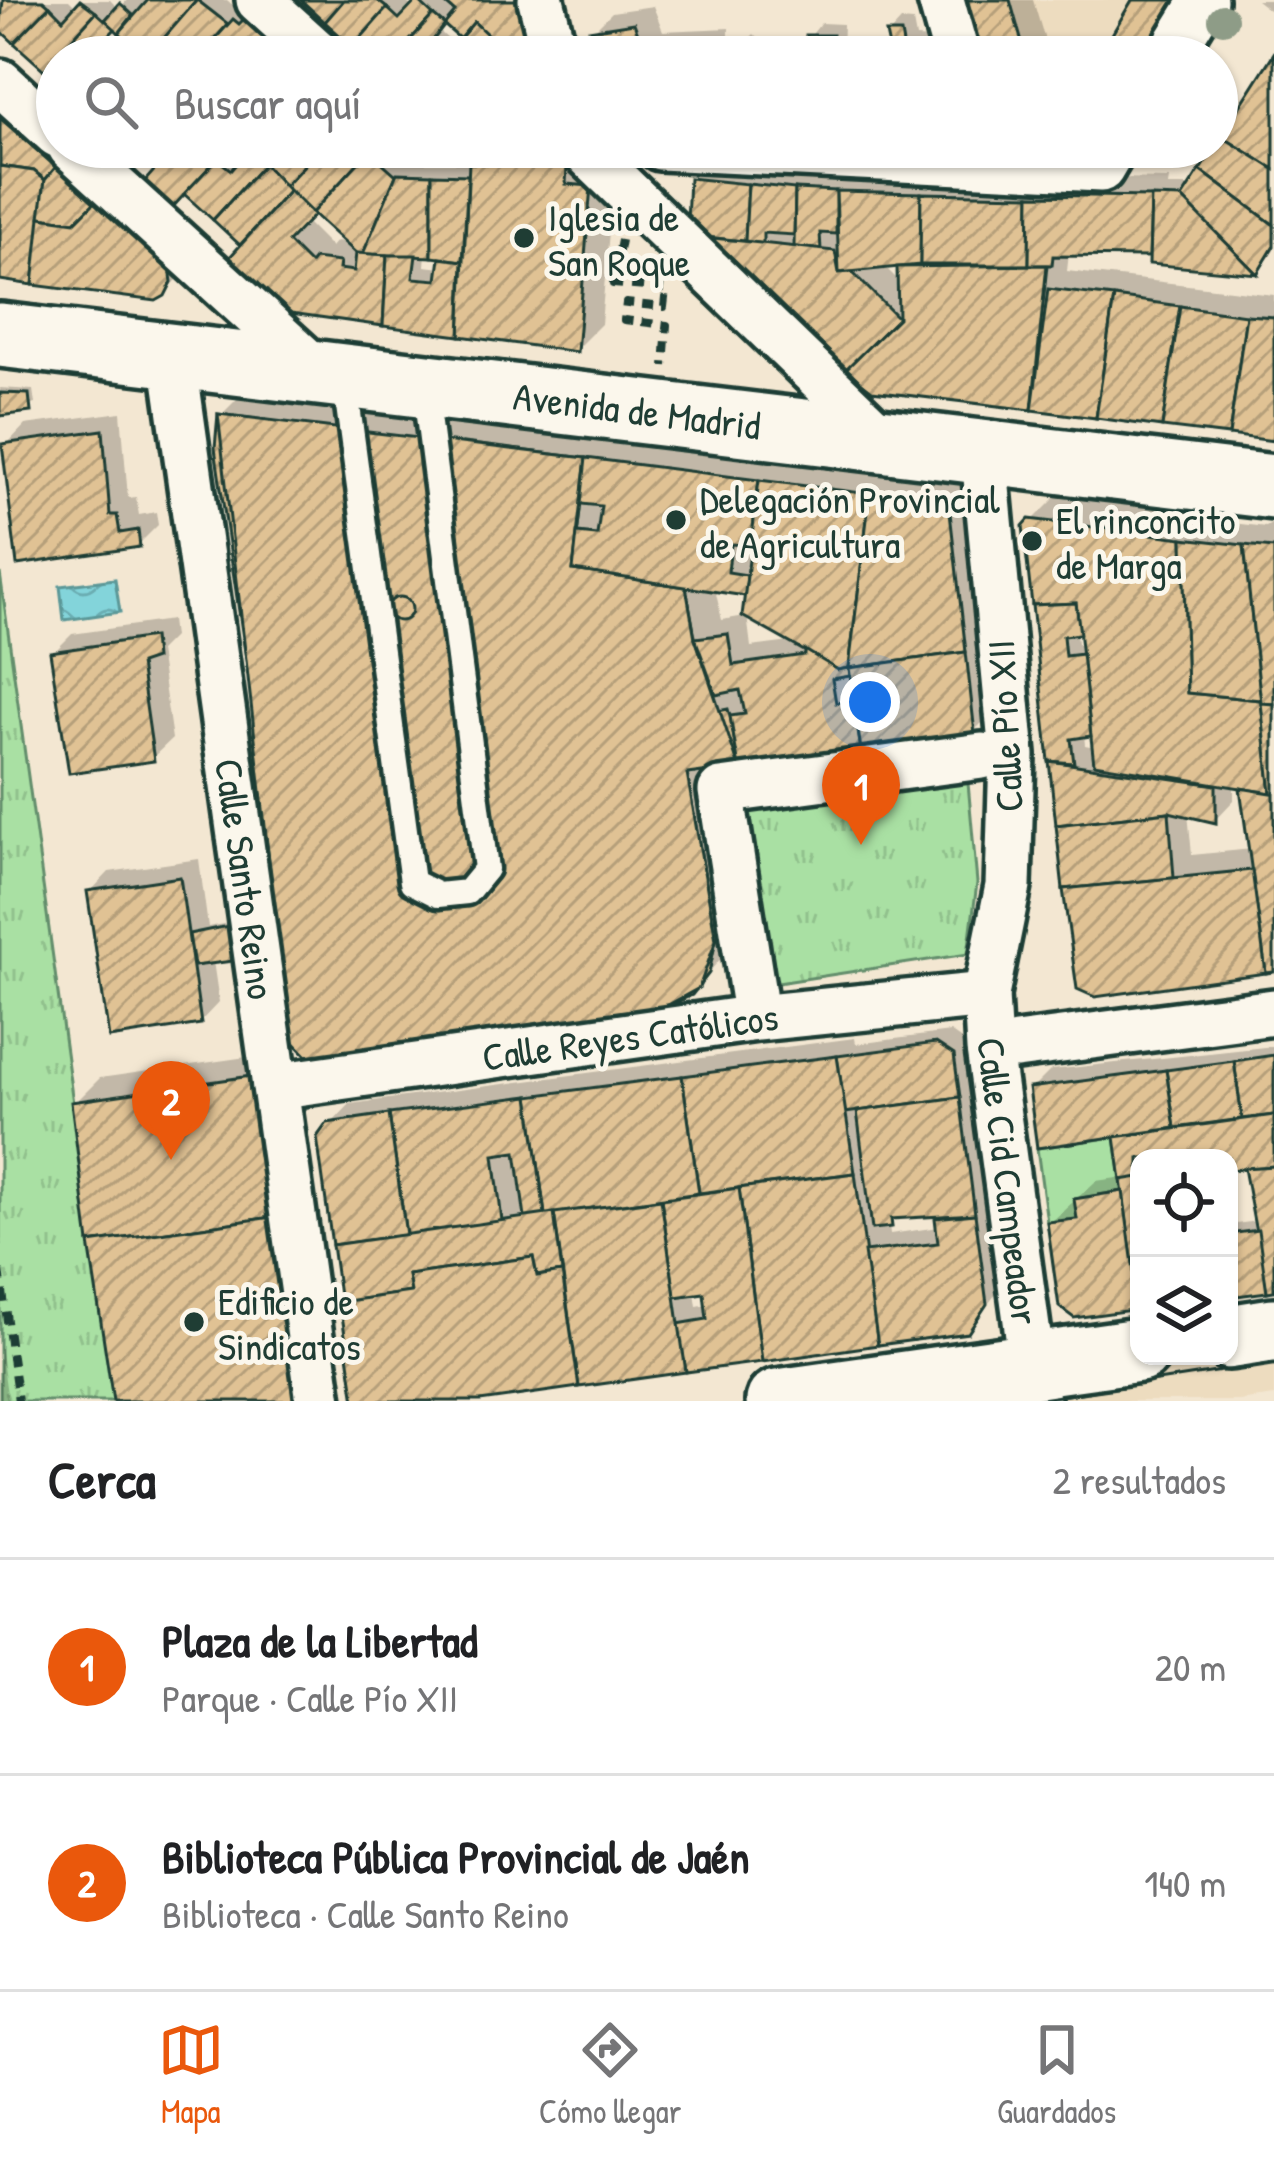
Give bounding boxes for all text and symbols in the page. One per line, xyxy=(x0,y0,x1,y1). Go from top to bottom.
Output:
search box xyxy=(36,36,1238,168)
icon: search xyxy=(78,69,144,135)
text: Buscar aquí xyxy=(174,72,361,133)
place label: Iglesia de San Roque xyxy=(548,190,690,288)
marker: Iglesia de San Roque xyxy=(511,225,537,251)
street label: Avenida de Madrid xyxy=(511,369,763,451)
place label: Delegación Provincial de Agricultura xyxy=(700,472,1000,570)
place label: El rinconcito de Marga xyxy=(1056,493,1235,591)
marker: Delegación Provincial de Agricultura xyxy=(663,507,689,533)
marker: El rinconcito de Marga xyxy=(1019,528,1045,554)
street label: Calle Pío XII xyxy=(973,639,1035,813)
your location xyxy=(840,672,900,732)
pin: 1 xyxy=(822,746,900,845)
street label: Calle Santo Reino xyxy=(203,755,289,1003)
street label: Calle Reyes Católicos xyxy=(479,989,781,1083)
street label: Calle Cid Campeador xyxy=(965,1034,1053,1328)
pin: 2 xyxy=(132,1061,210,1160)
map controls xyxy=(1130,1149,1238,1365)
button: locate xyxy=(1130,1149,1238,1257)
button: layers xyxy=(1130,1257,1238,1365)
place label: Edificio de Sindicatos xyxy=(218,1274,361,1372)
marker: Edificio de Sindicatos xyxy=(181,1309,207,1335)
text: Cerca xyxy=(48,1445,156,1514)
text: 2 resultados xyxy=(1053,1453,1226,1506)
text: Plaza de la Libertad xyxy=(162,1610,478,1671)
text: 1 xyxy=(80,1640,94,1693)
text: 20 m xyxy=(1155,1640,1226,1693)
text: Parque · Calle Pío XII xyxy=(162,1671,458,1724)
text: Biblioteca Pública Provincial de Jaén xyxy=(162,1826,750,1887)
text: 2 xyxy=(78,1856,96,1909)
text: 140 m xyxy=(1144,1856,1226,1909)
text: Biblioteca · Calle Santo Reino xyxy=(162,1887,569,1940)
tab: Mapa xyxy=(158,2017,224,2133)
tab: Cómo llegar xyxy=(539,2017,682,2133)
tab: Guardados xyxy=(997,2017,1116,2133)

